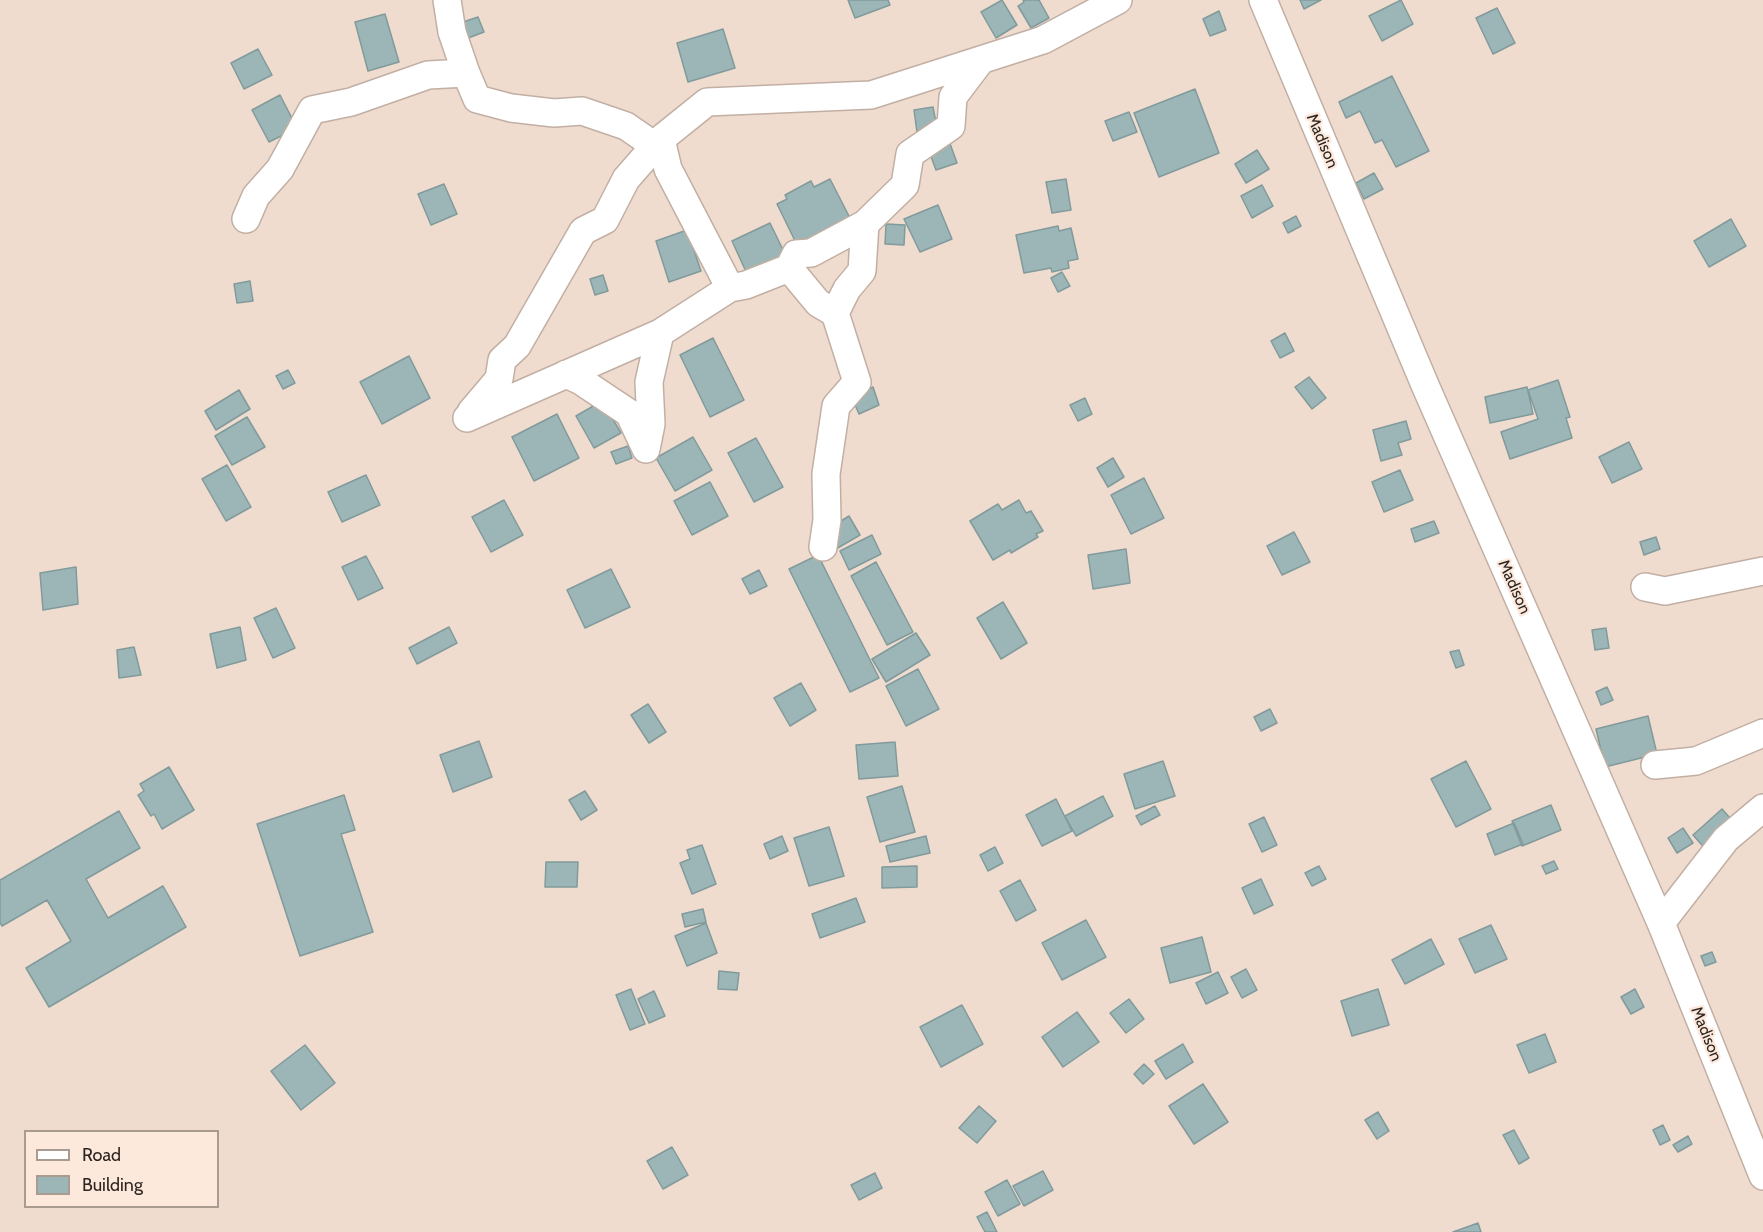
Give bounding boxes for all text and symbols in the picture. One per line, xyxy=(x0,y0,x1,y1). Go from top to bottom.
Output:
street label: Madison xyxy=(1302,111,1342,171)
street label: Madison xyxy=(1494,557,1534,617)
street label: Madison xyxy=(1686,1004,1726,1064)
legend xyxy=(24,1130,219,1208)
text: Road xyxy=(82,1144,121,1166)
text: Building xyxy=(82,1174,143,1196)

